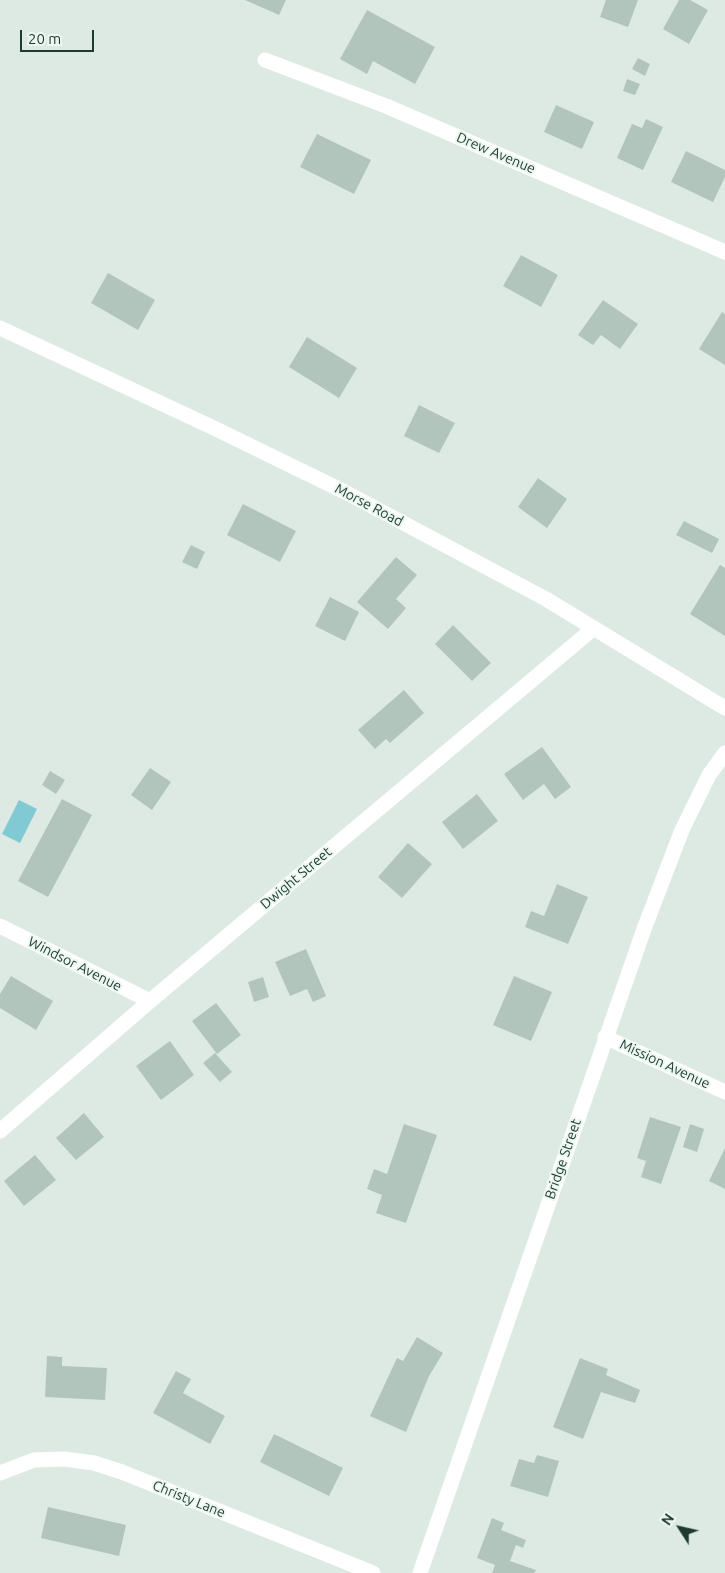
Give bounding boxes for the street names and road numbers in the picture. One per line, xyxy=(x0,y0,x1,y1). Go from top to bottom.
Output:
street label: Drew Avenue xyxy=(454,129,538,177)
street label: Morse Road xyxy=(332,480,406,530)
street label: Dwight Street xyxy=(257,843,335,913)
street label: Windsor Avenue xyxy=(25,933,125,995)
street label: Mission Avenue xyxy=(617,1036,713,1092)
street label: Bridge Street xyxy=(541,1117,585,1201)
street label: Christy Lane xyxy=(150,1477,228,1521)

